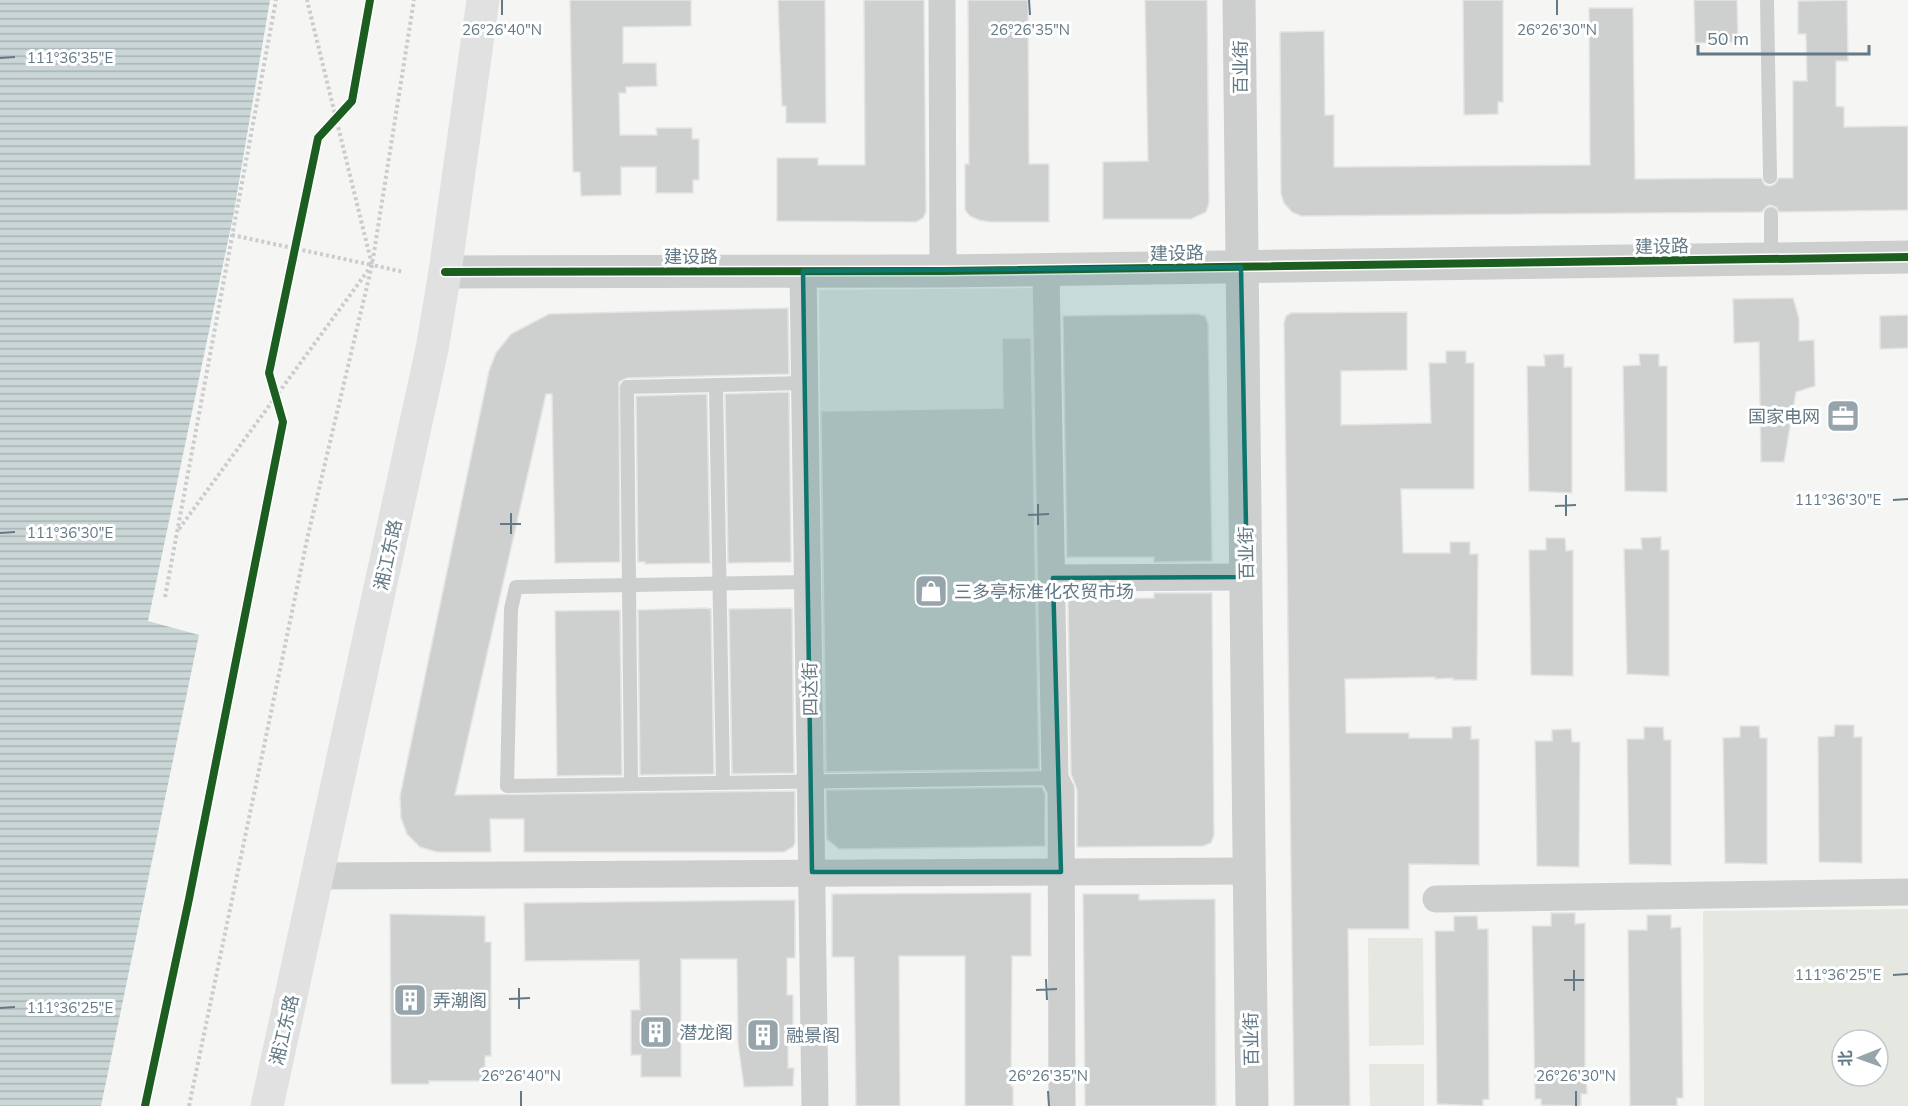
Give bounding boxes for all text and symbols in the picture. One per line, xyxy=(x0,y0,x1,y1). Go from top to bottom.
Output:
scale bar xyxy=(1698,18,1869,56)
text: 26°26'40"N xyxy=(462,20,542,39)
text: 26°26'35"N xyxy=(990,20,1070,39)
text: 26°26'30"N xyxy=(1517,20,1597,39)
text: 50 m xyxy=(1707,27,1749,50)
street label: 百业街 xyxy=(1229,40,1252,94)
text: 111°36'35"E xyxy=(27,48,113,67)
street label: 建设路 xyxy=(1635,234,1689,258)
street label: 建设路 xyxy=(1150,241,1204,265)
street label: 建设路 xyxy=(664,245,718,268)
office icon: 国家电网 xyxy=(1825,398,1861,434)
place label: 国家电网 xyxy=(1748,405,1820,428)
text: 111°36'30"E xyxy=(1795,490,1881,509)
street label: 湘江东路 xyxy=(369,517,407,593)
text: 111°36'30"E xyxy=(27,523,113,542)
street label: 百业街 xyxy=(1234,526,1258,580)
shop icon: 三多亭标准化农贸市场 xyxy=(913,573,949,609)
place label: 三多亭标准化农贸市场 xyxy=(954,580,1134,603)
street label: 四达街 xyxy=(798,662,822,716)
text: 111°36'25"E xyxy=(1795,965,1881,984)
building icon: 弄潮阁 xyxy=(392,982,428,1018)
place label: 弄潮阁 xyxy=(433,989,487,1012)
street label: 湘江东路 xyxy=(265,992,303,1068)
text: 111°36'25"E xyxy=(27,998,113,1017)
street label: 百业街 xyxy=(1239,1012,1263,1066)
building icon: 潜龙阁 xyxy=(638,1014,674,1050)
building icon: 融景阁 xyxy=(745,1017,781,1053)
place label: 潜龙阁 xyxy=(679,1021,733,1044)
place label: 融景阁 xyxy=(786,1024,840,1047)
north arrow xyxy=(1830,1028,1890,1088)
text: 北 xyxy=(1835,1050,1855,1066)
text: 26°26'40"N xyxy=(481,1066,561,1085)
text: 26°26'35"N xyxy=(1008,1066,1088,1085)
text: 26°26'30"N xyxy=(1536,1066,1616,1085)

